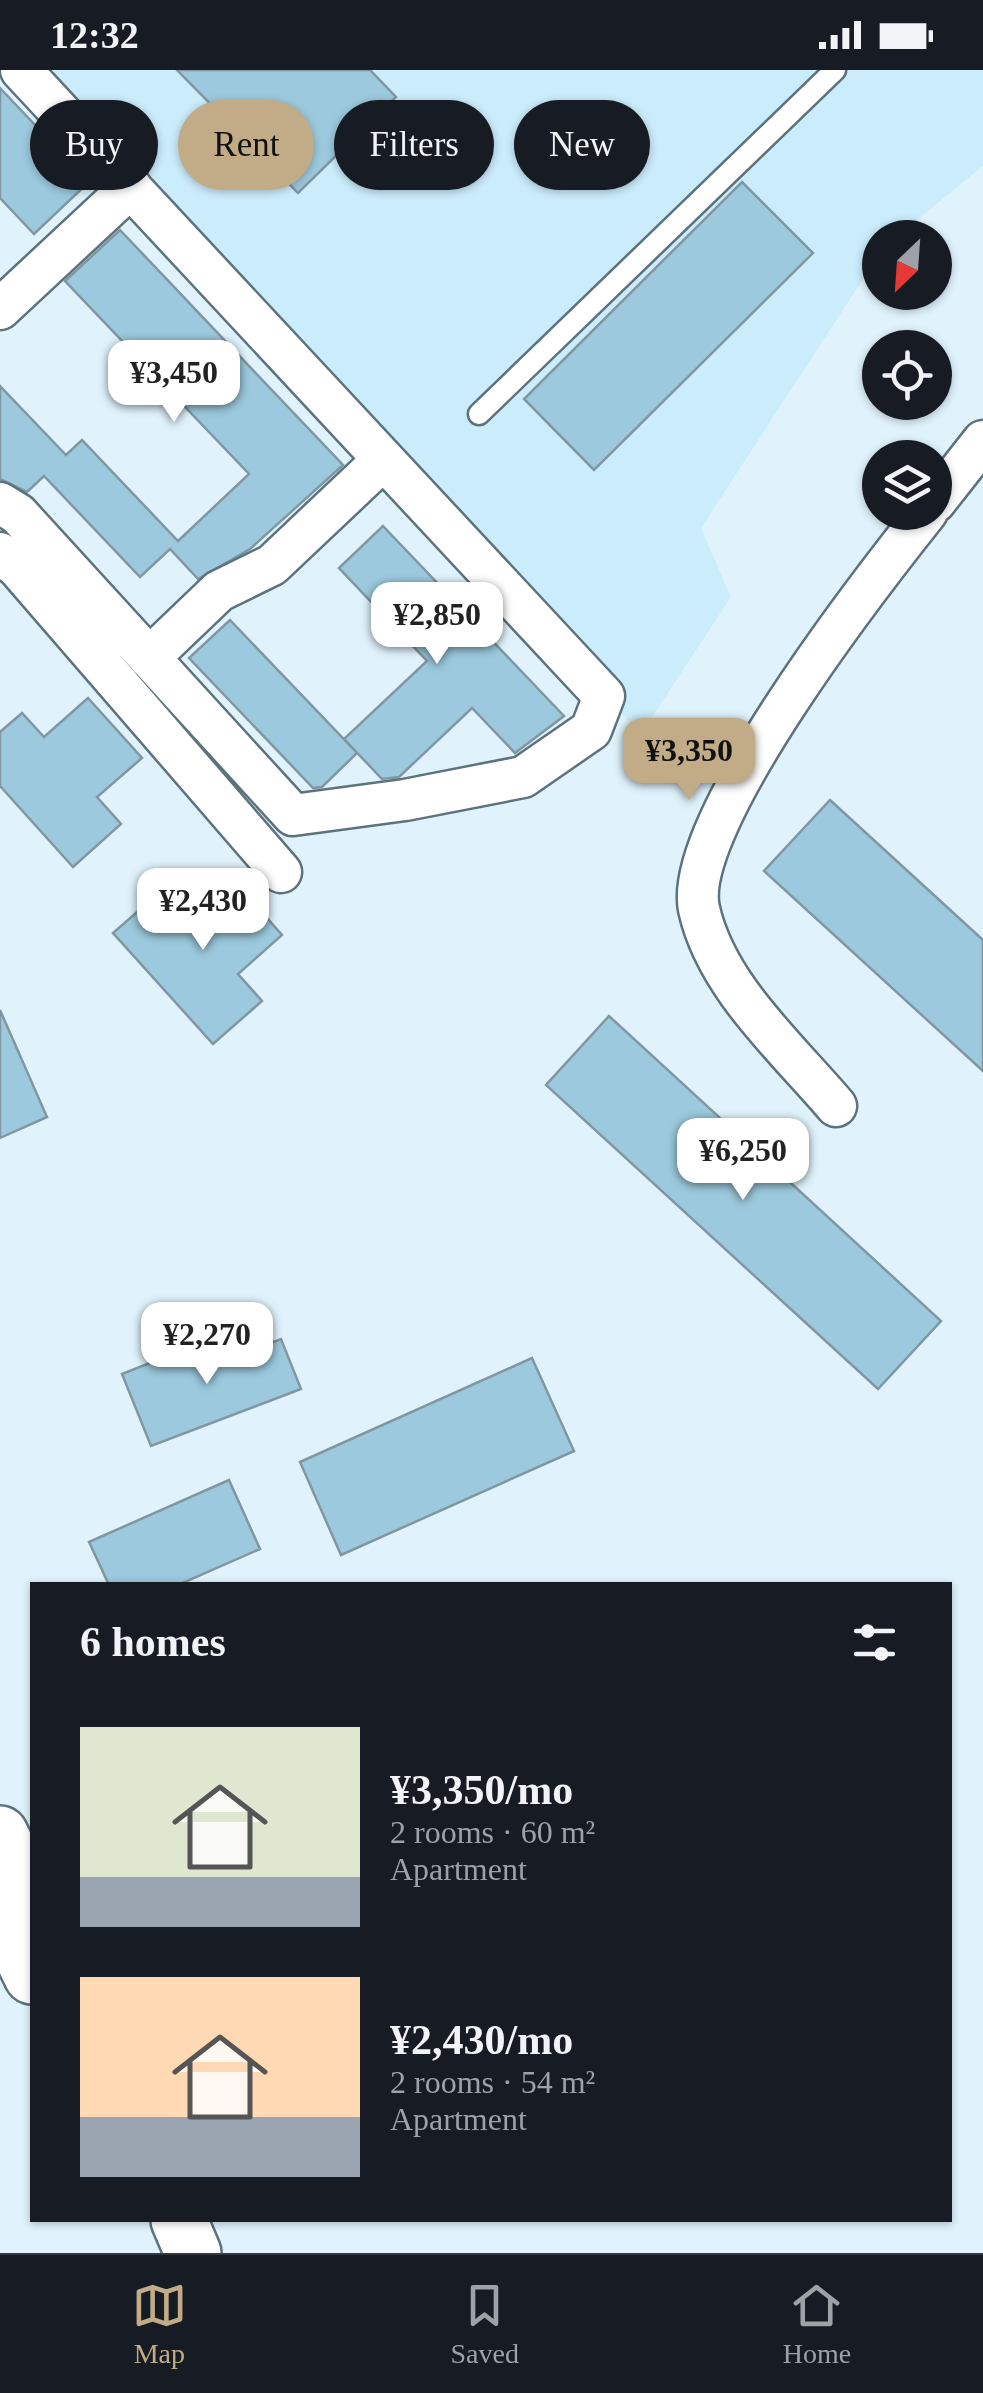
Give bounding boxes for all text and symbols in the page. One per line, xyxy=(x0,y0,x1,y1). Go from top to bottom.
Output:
text: 12:32 xyxy=(50,14,139,56)
chip: Buy xyxy=(30,100,158,190)
chip: Rent xyxy=(178,100,314,190)
chip: Filters xyxy=(334,100,494,190)
chip: New xyxy=(514,100,650,190)
north arrow xyxy=(862,220,952,310)
map controls xyxy=(862,220,952,530)
button: locate xyxy=(862,330,952,420)
pin: ¥3,450 xyxy=(93,340,255,425)
text: ¥3,450 xyxy=(130,354,218,390)
button: layers xyxy=(862,440,952,530)
pin: ¥2,850 xyxy=(356,582,518,667)
text: ¥2,850 xyxy=(393,596,481,632)
pin: ¥3,350 xyxy=(608,718,770,803)
text: ¥3,350 xyxy=(645,732,733,768)
pin: ¥2,430 xyxy=(122,868,284,953)
text: ¥2,430 xyxy=(159,882,247,918)
pin: ¥6,250 xyxy=(662,1118,824,1203)
text: ¥6,250 xyxy=(699,1132,787,1168)
pin: ¥2,270 xyxy=(126,1302,288,1387)
text: ¥2,270 xyxy=(163,1316,251,1352)
icon: filters xyxy=(847,1615,902,1670)
text: 6 homes xyxy=(80,1619,226,1665)
icon: home xyxy=(160,1767,280,1887)
text: ¥3,350/mo xyxy=(390,1767,573,1813)
text: 2 rooms · 60 m² xyxy=(390,1814,595,1850)
text: Apartment xyxy=(390,1851,527,1887)
icon: home xyxy=(160,2017,280,2137)
text: ¥2,430/mo xyxy=(390,2017,573,2063)
text: 2 rooms · 54 m² xyxy=(390,2064,595,2100)
text: Apartment xyxy=(390,2101,527,2137)
tab: Map xyxy=(132,2278,187,2370)
tab: Saved xyxy=(451,2278,519,2370)
tab: Home xyxy=(783,2278,851,2370)

